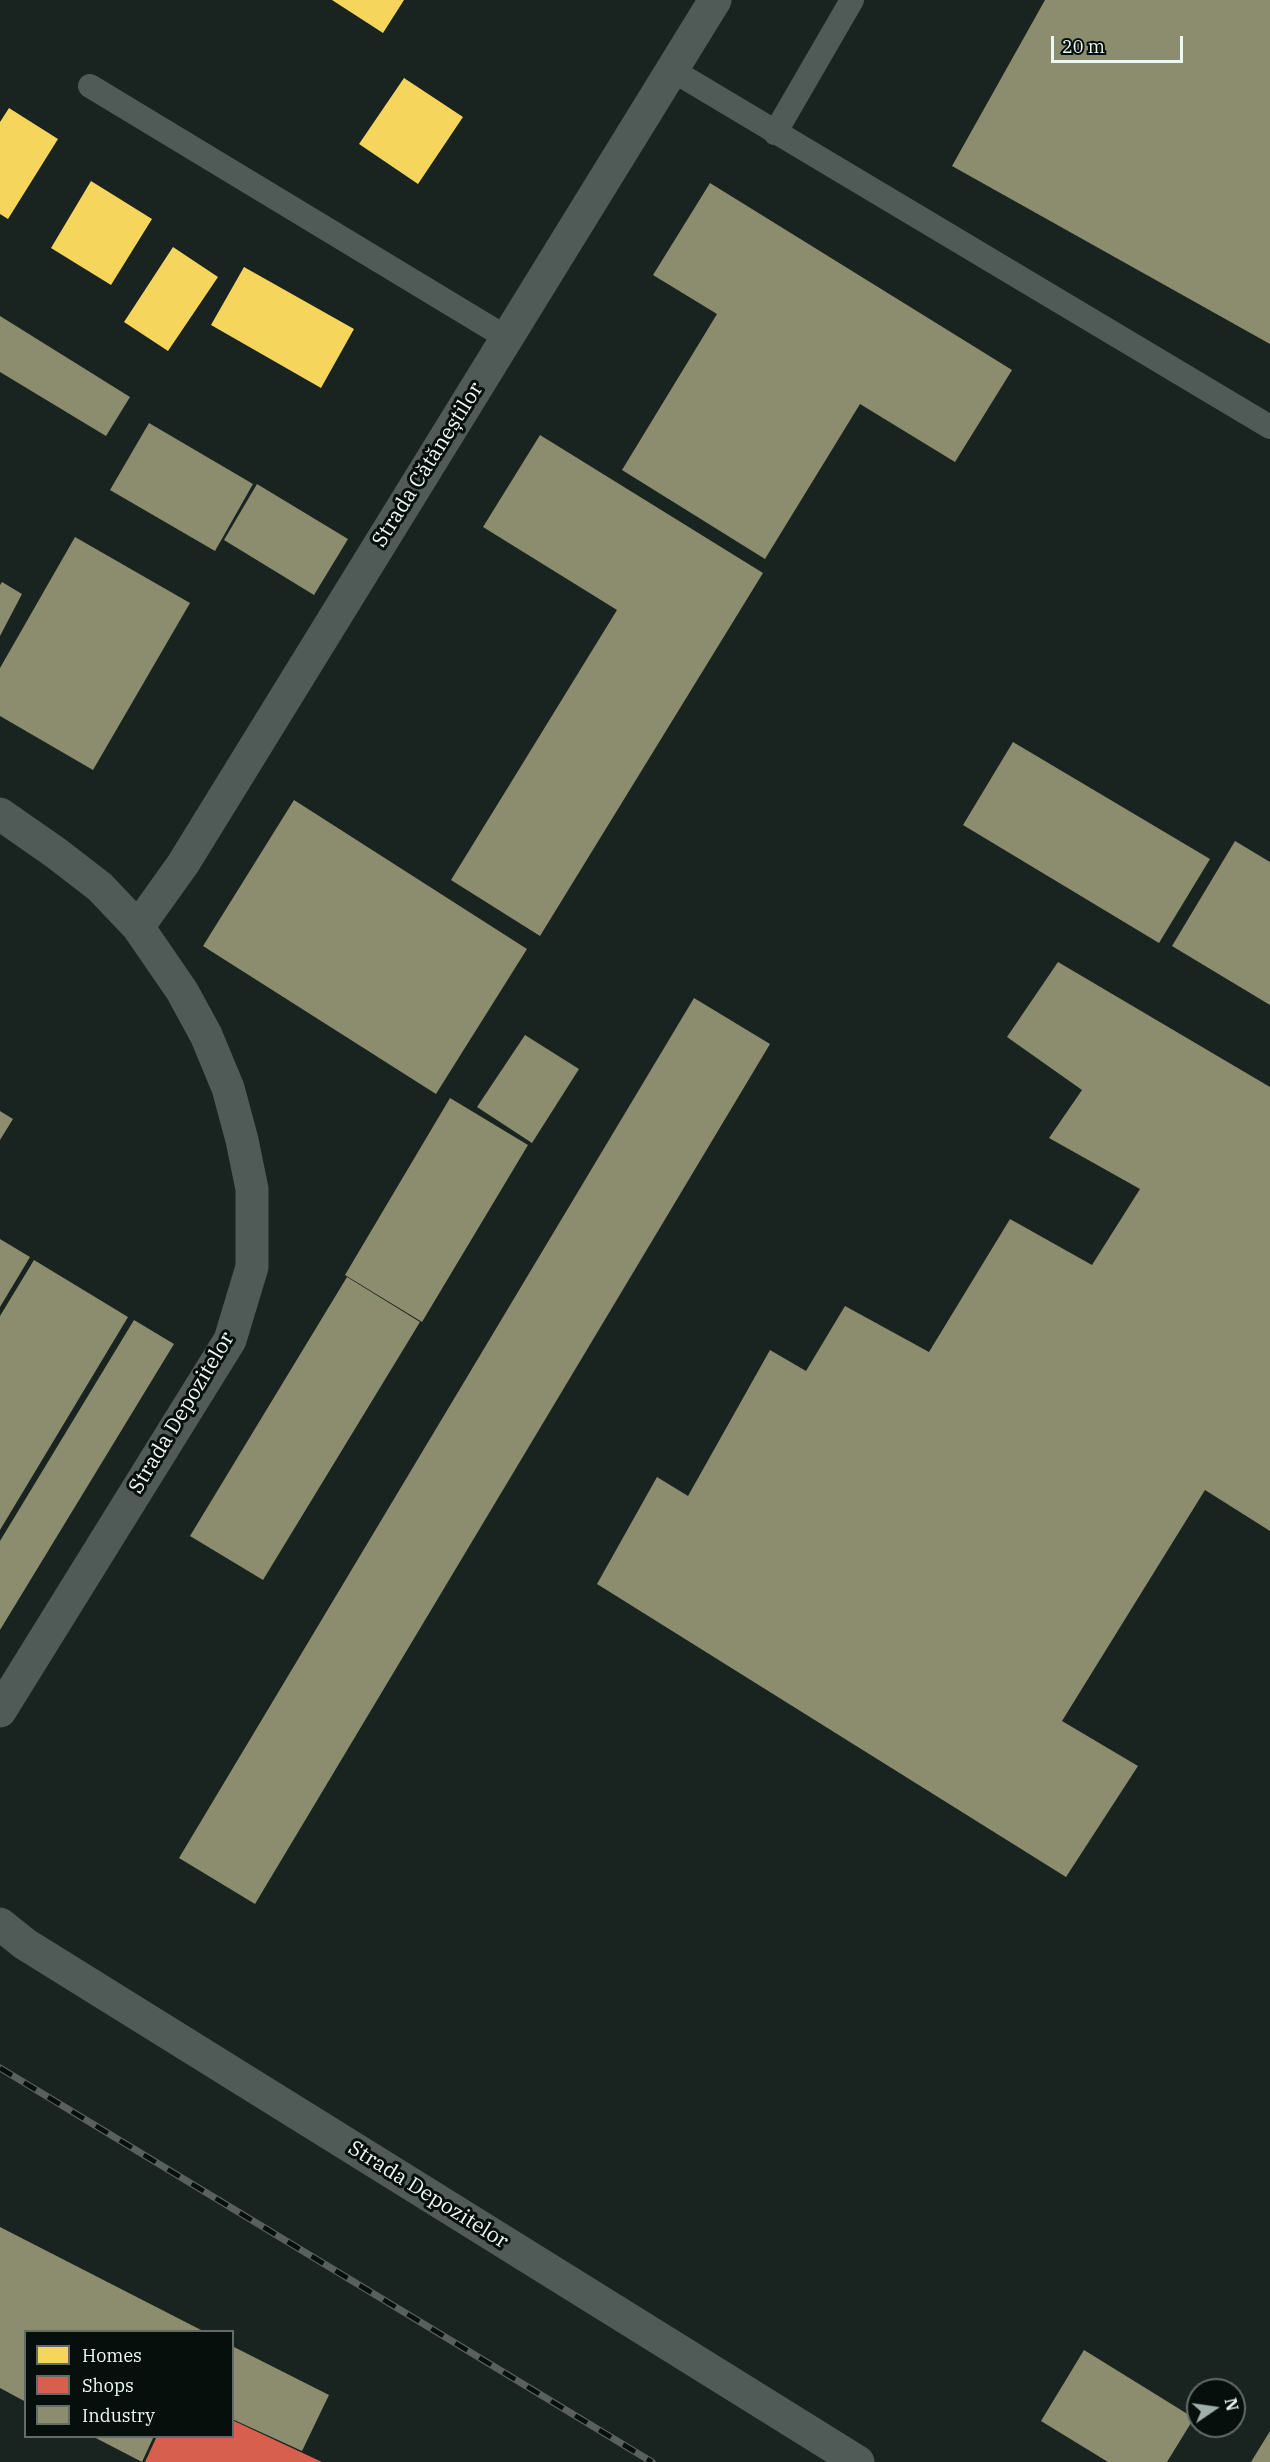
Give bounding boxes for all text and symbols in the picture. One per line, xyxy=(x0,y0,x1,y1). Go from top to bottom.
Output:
scale bar xyxy=(1054,24,1186,62)
text: 20 m xyxy=(1062,35,1105,58)
street label: Strada Cătăneștilor xyxy=(367,378,489,552)
street label: Strada Depozitelor xyxy=(124,1328,240,1498)
street label: Strada Depozitelor xyxy=(343,2136,513,2254)
legend xyxy=(24,2330,234,2438)
text: Homes xyxy=(82,2344,142,2367)
text: Shops xyxy=(82,2374,134,2397)
north arrow xyxy=(1186,2378,1246,2438)
text: N xyxy=(1220,2396,1243,2413)
text: Industry xyxy=(82,2404,155,2427)

